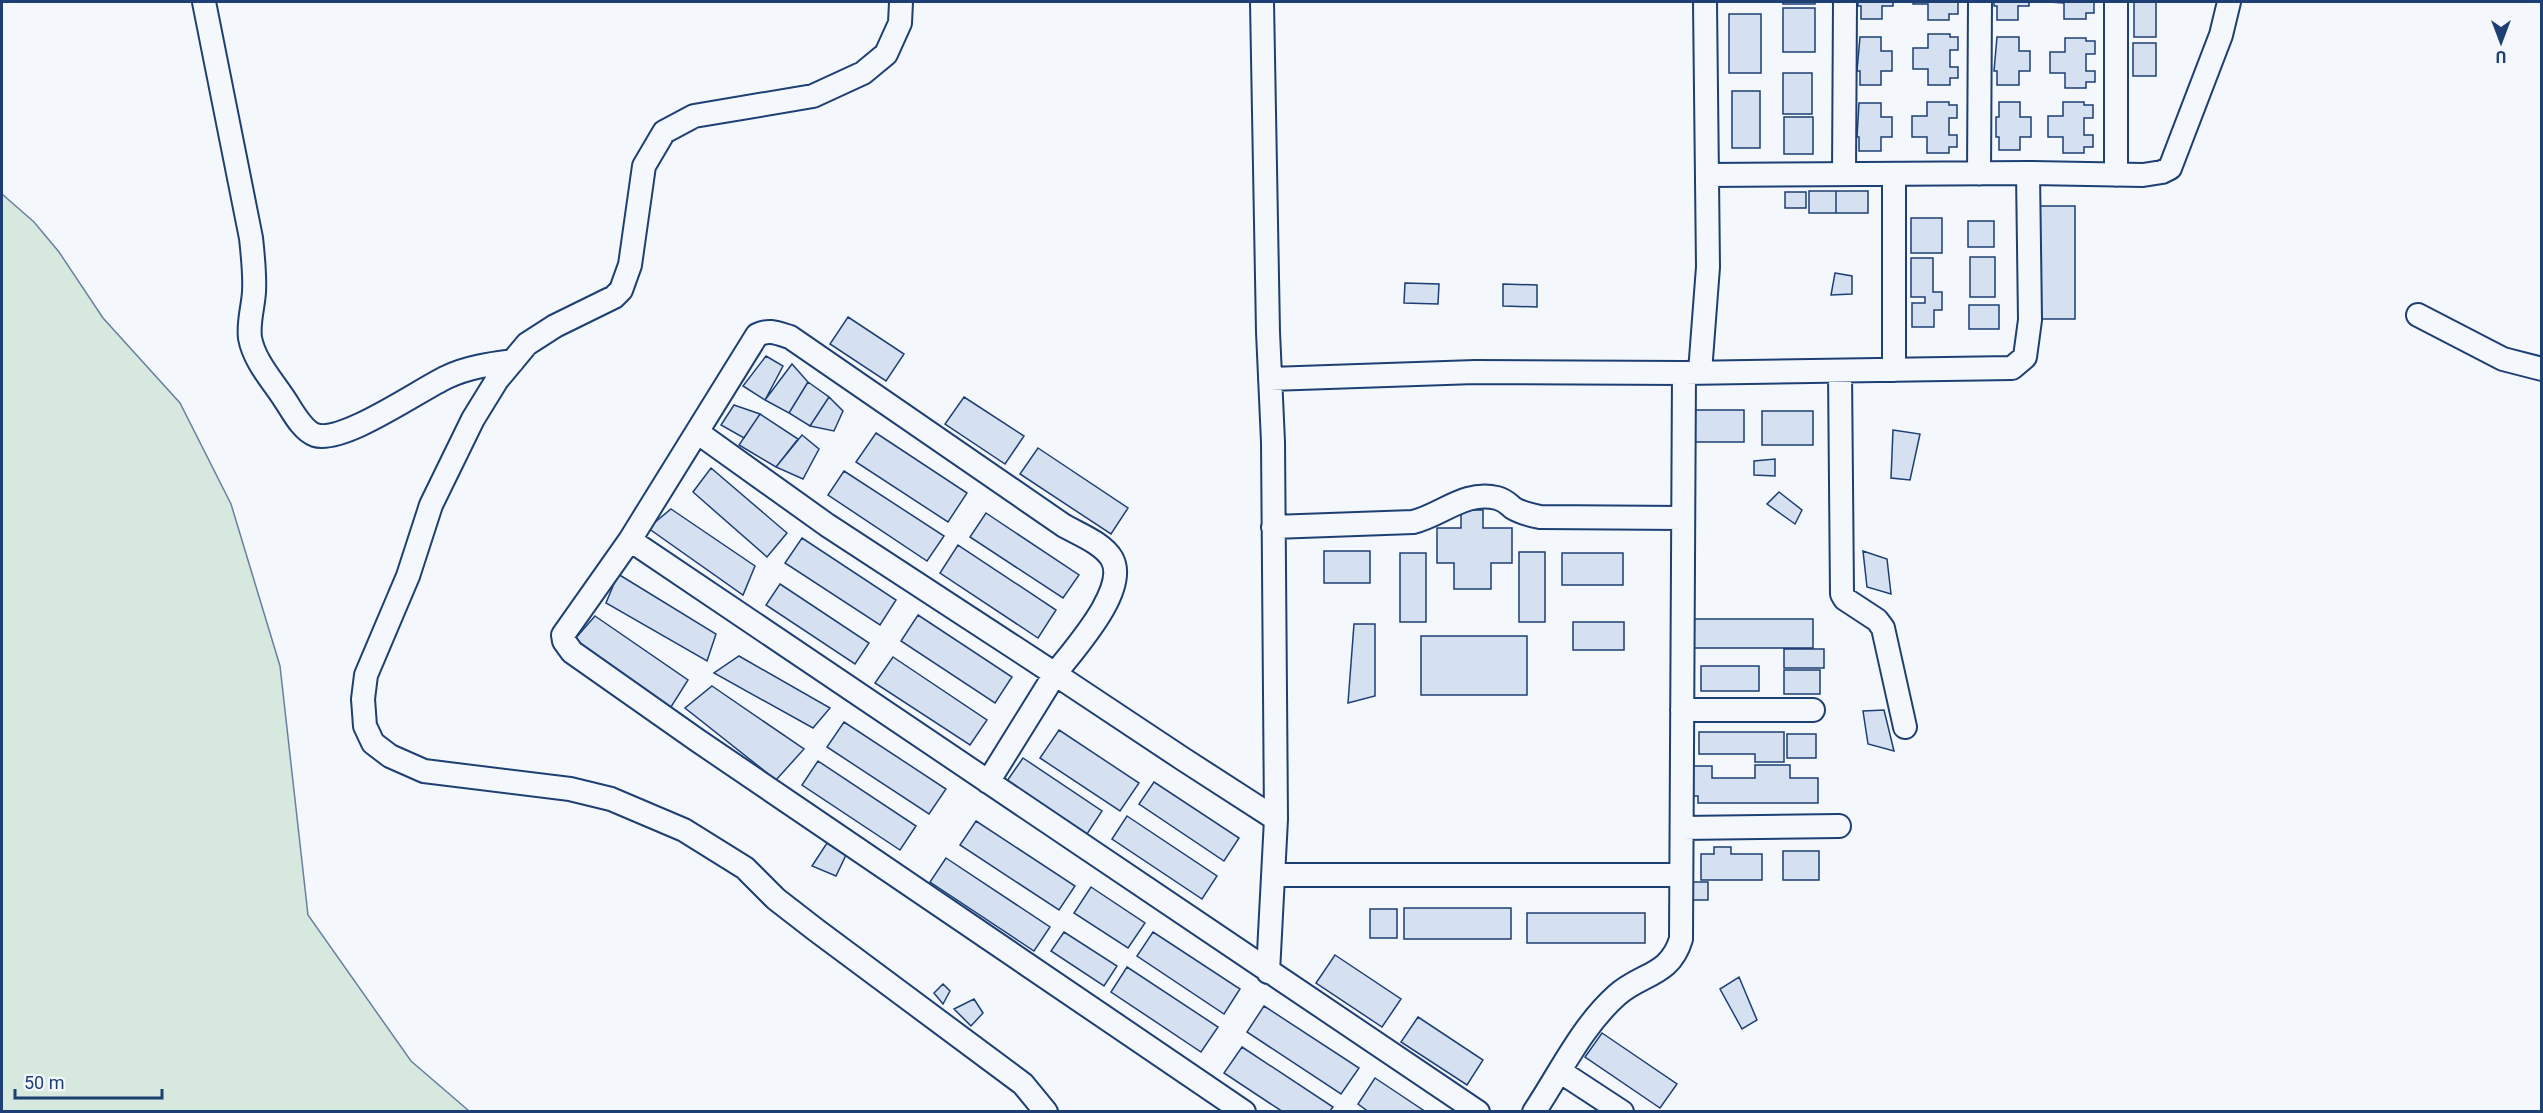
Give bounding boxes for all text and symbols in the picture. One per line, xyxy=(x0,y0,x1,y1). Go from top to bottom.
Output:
north arrow xyxy=(2471,12,2531,72)
text: U xyxy=(2496,47,2506,66)
scale bar xyxy=(15,1062,162,1100)
text: 50 m xyxy=(24,1072,64,1093)

